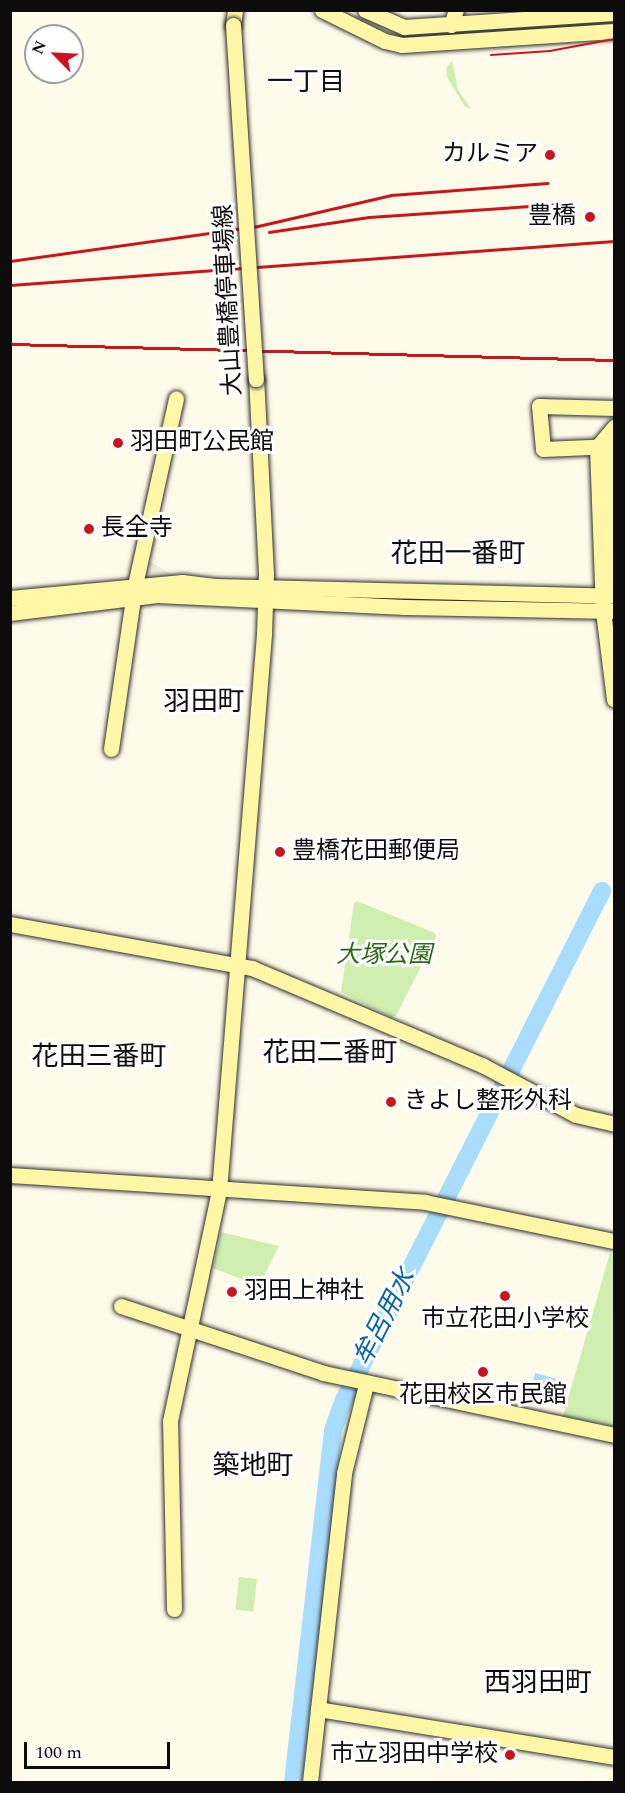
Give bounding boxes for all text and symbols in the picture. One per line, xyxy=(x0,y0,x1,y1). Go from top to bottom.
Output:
north arrow xyxy=(24,24,84,84)
text: N xyxy=(26,37,53,58)
district label: 一丁目 xyxy=(267,67,345,99)
place label: カルミア xyxy=(442,141,538,169)
marker: カルミア xyxy=(543,148,557,162)
street label: 大山豊橋停車場線 xyxy=(210,203,248,397)
place label: 豊橋 xyxy=(528,203,576,231)
marker: 豊橋 xyxy=(581,208,599,226)
place label: 羽田町公民館 xyxy=(130,429,274,457)
marker: 羽田町公民館 xyxy=(111,436,125,450)
place label: 長全寺 xyxy=(101,515,173,543)
marker: 長全寺 xyxy=(82,522,96,536)
district label: 花田一番町 xyxy=(391,539,525,571)
district label: 羽田町 xyxy=(164,687,244,719)
place label: 豊橋花田郵便局 xyxy=(292,838,460,866)
marker: 豊橋花田郵便局 xyxy=(273,845,287,859)
park label: 大塚公園 xyxy=(336,942,432,970)
district label: 花田二番町 xyxy=(263,1038,397,1070)
district label: 花田三番町 xyxy=(32,1042,166,1074)
place label: きよし整形外科 xyxy=(404,1088,572,1116)
marker: きよし整形外科 xyxy=(382,1093,400,1111)
water label: 牟呂用水 xyxy=(347,1265,423,1371)
place label: 羽田上神社 xyxy=(244,1278,364,1306)
marker: 羽田上神社 xyxy=(225,1285,239,1299)
marker: 市立花田小学校 xyxy=(498,1289,512,1303)
place label: 市立花田小学校 xyxy=(421,1306,589,1334)
marker: 花田校区市民館 xyxy=(476,1365,490,1379)
place label: 花田校区市民館 xyxy=(399,1382,567,1410)
district label: 築地町 xyxy=(213,1451,293,1483)
district label: 西羽田町 xyxy=(484,1668,592,1700)
scale bar xyxy=(27,1730,172,1768)
text: 100 m xyxy=(35,1739,82,1766)
place label: 市立羽田中学校 xyxy=(330,1741,498,1769)
marker: 市立羽田中学校 xyxy=(503,1748,517,1762)

